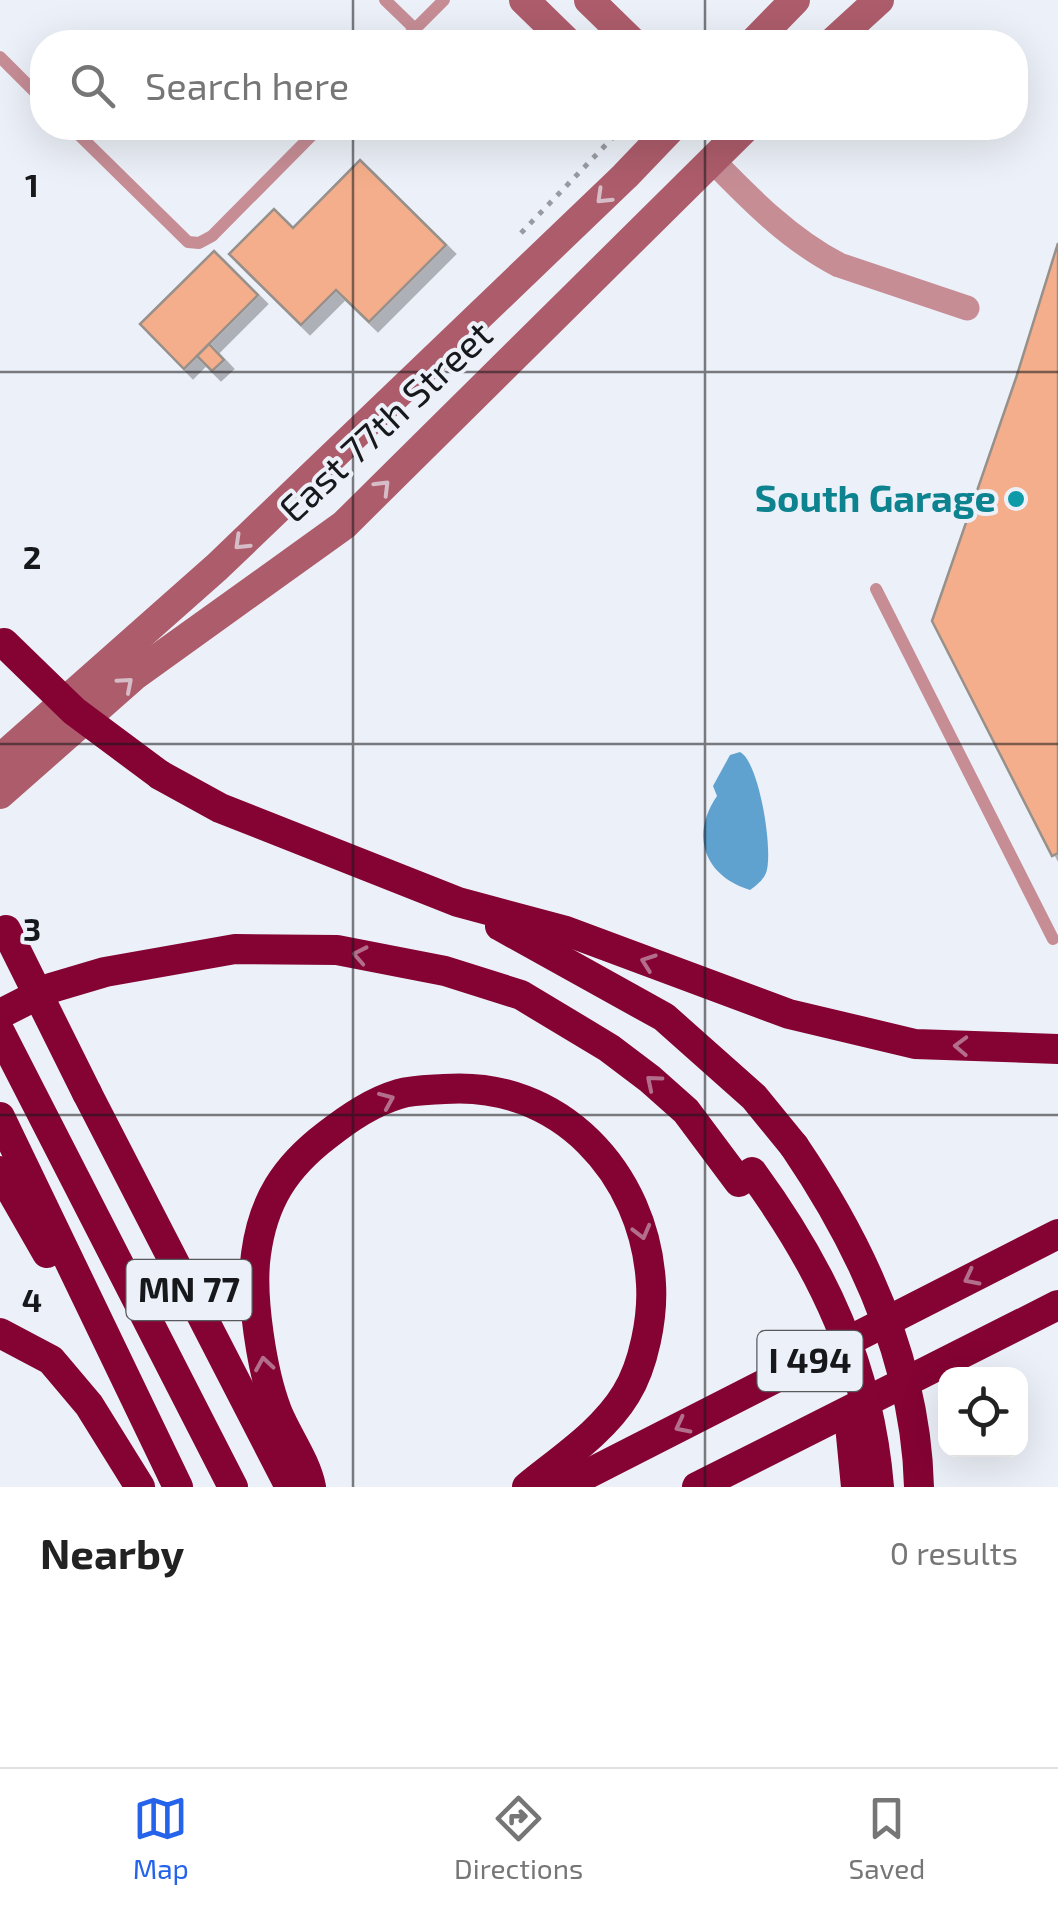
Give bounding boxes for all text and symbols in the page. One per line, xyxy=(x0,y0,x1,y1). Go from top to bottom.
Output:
search box xyxy=(30,30,1028,140)
icon: search xyxy=(65,58,120,113)
text: Search here xyxy=(145,62,349,108)
text: 1 xyxy=(25,165,39,203)
one-way arrow xyxy=(596,185,614,203)
street label: East 77th Street xyxy=(269,310,501,531)
place label: South Garage xyxy=(755,474,996,520)
one-way arrow xyxy=(372,480,390,498)
marker: South Garage xyxy=(1005,488,1027,510)
one-way arrow xyxy=(235,531,253,549)
text: 2 xyxy=(23,537,41,575)
one-way arrow xyxy=(114,677,132,695)
text: 3 xyxy=(23,909,41,947)
one-way arrow xyxy=(352,945,369,966)
one-way arrow xyxy=(641,953,658,974)
one-way arrow xyxy=(952,1035,968,1056)
one-way arrow xyxy=(647,1076,665,1094)
one-way arrow xyxy=(377,1091,395,1111)
one-way arrow xyxy=(631,1223,652,1240)
road number: MN 77 xyxy=(126,1260,252,1320)
one-way arrow xyxy=(964,1266,982,1285)
text: 4 xyxy=(22,1280,42,1318)
road number: I 494 xyxy=(758,1331,862,1391)
one-way arrow xyxy=(254,1356,275,1372)
map controls xyxy=(938,1367,1028,1457)
button: locate xyxy=(938,1367,1028,1457)
one-way arrow xyxy=(674,1414,692,1433)
text: Nearby xyxy=(40,1527,184,1577)
text: 0 results xyxy=(890,1533,1018,1571)
tab: Map xyxy=(133,1791,189,1885)
tab: Directions xyxy=(454,1791,583,1885)
tab: Saved xyxy=(849,1791,925,1885)

